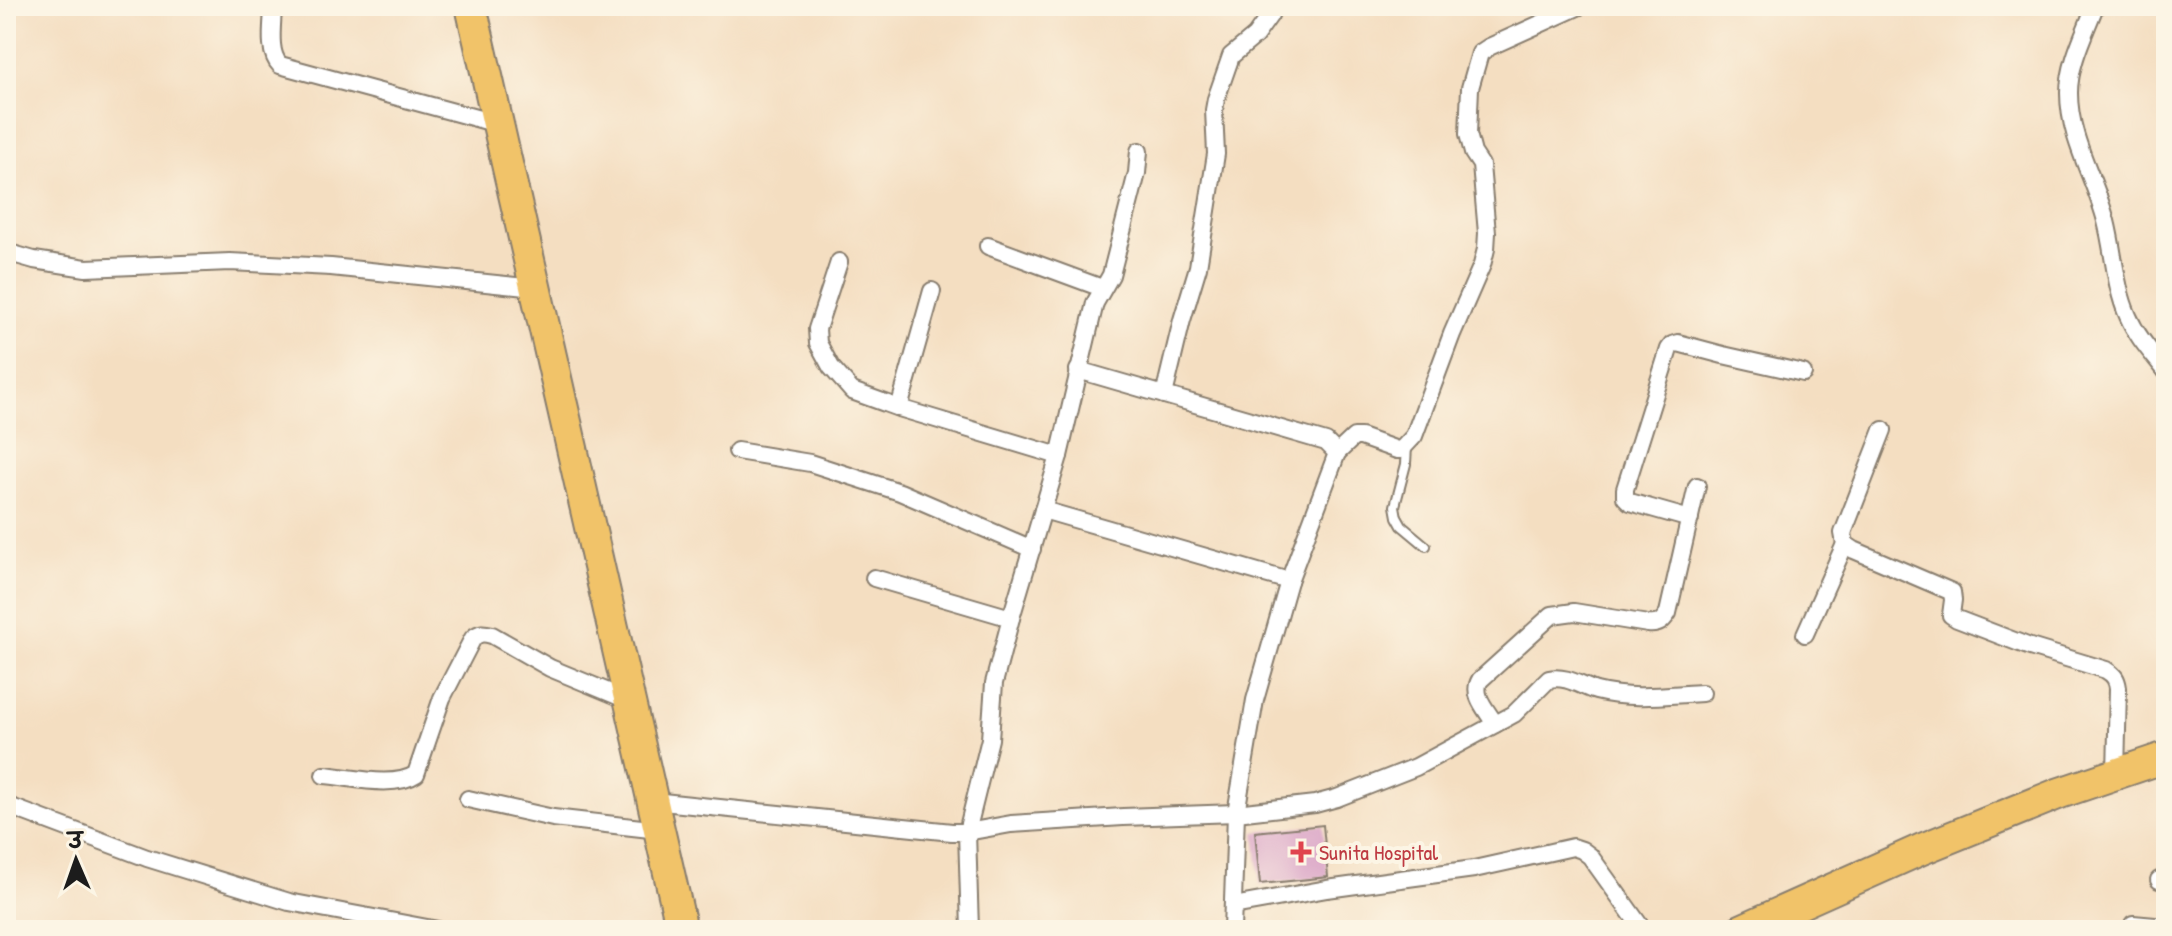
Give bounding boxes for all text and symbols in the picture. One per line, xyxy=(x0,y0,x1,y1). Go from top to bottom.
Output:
north arrow xyxy=(36,820,116,900)
text: उ xyxy=(65,825,85,855)
place label: Sunita Hospital xyxy=(1319,837,1438,867)
marker: Sunita Hospital xyxy=(1290,841,1312,863)

